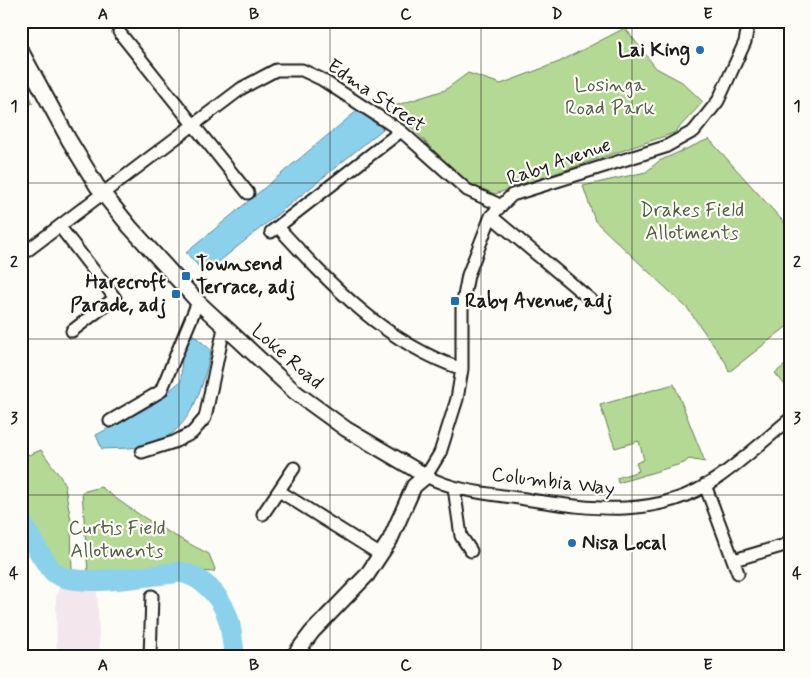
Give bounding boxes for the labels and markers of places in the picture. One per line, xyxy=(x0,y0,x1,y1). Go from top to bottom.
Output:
place label: Lai King xyxy=(618,37,690,66)
marker: Lai King xyxy=(694,44,706,56)
place label: Townsend Terrace, adj xyxy=(196,251,295,301)
place label: Harecroft Parade, adj xyxy=(70,269,167,319)
marker: Townsend Terrace, adj xyxy=(180,270,192,282)
marker: Harecroft Parade, adj xyxy=(170,288,182,300)
place label: Raby Avenue, adj xyxy=(465,288,612,315)
marker: Raby Avenue, adj xyxy=(449,295,461,307)
place label: Nisa Local xyxy=(582,530,667,557)
marker: Nisa Local xyxy=(566,537,578,549)

